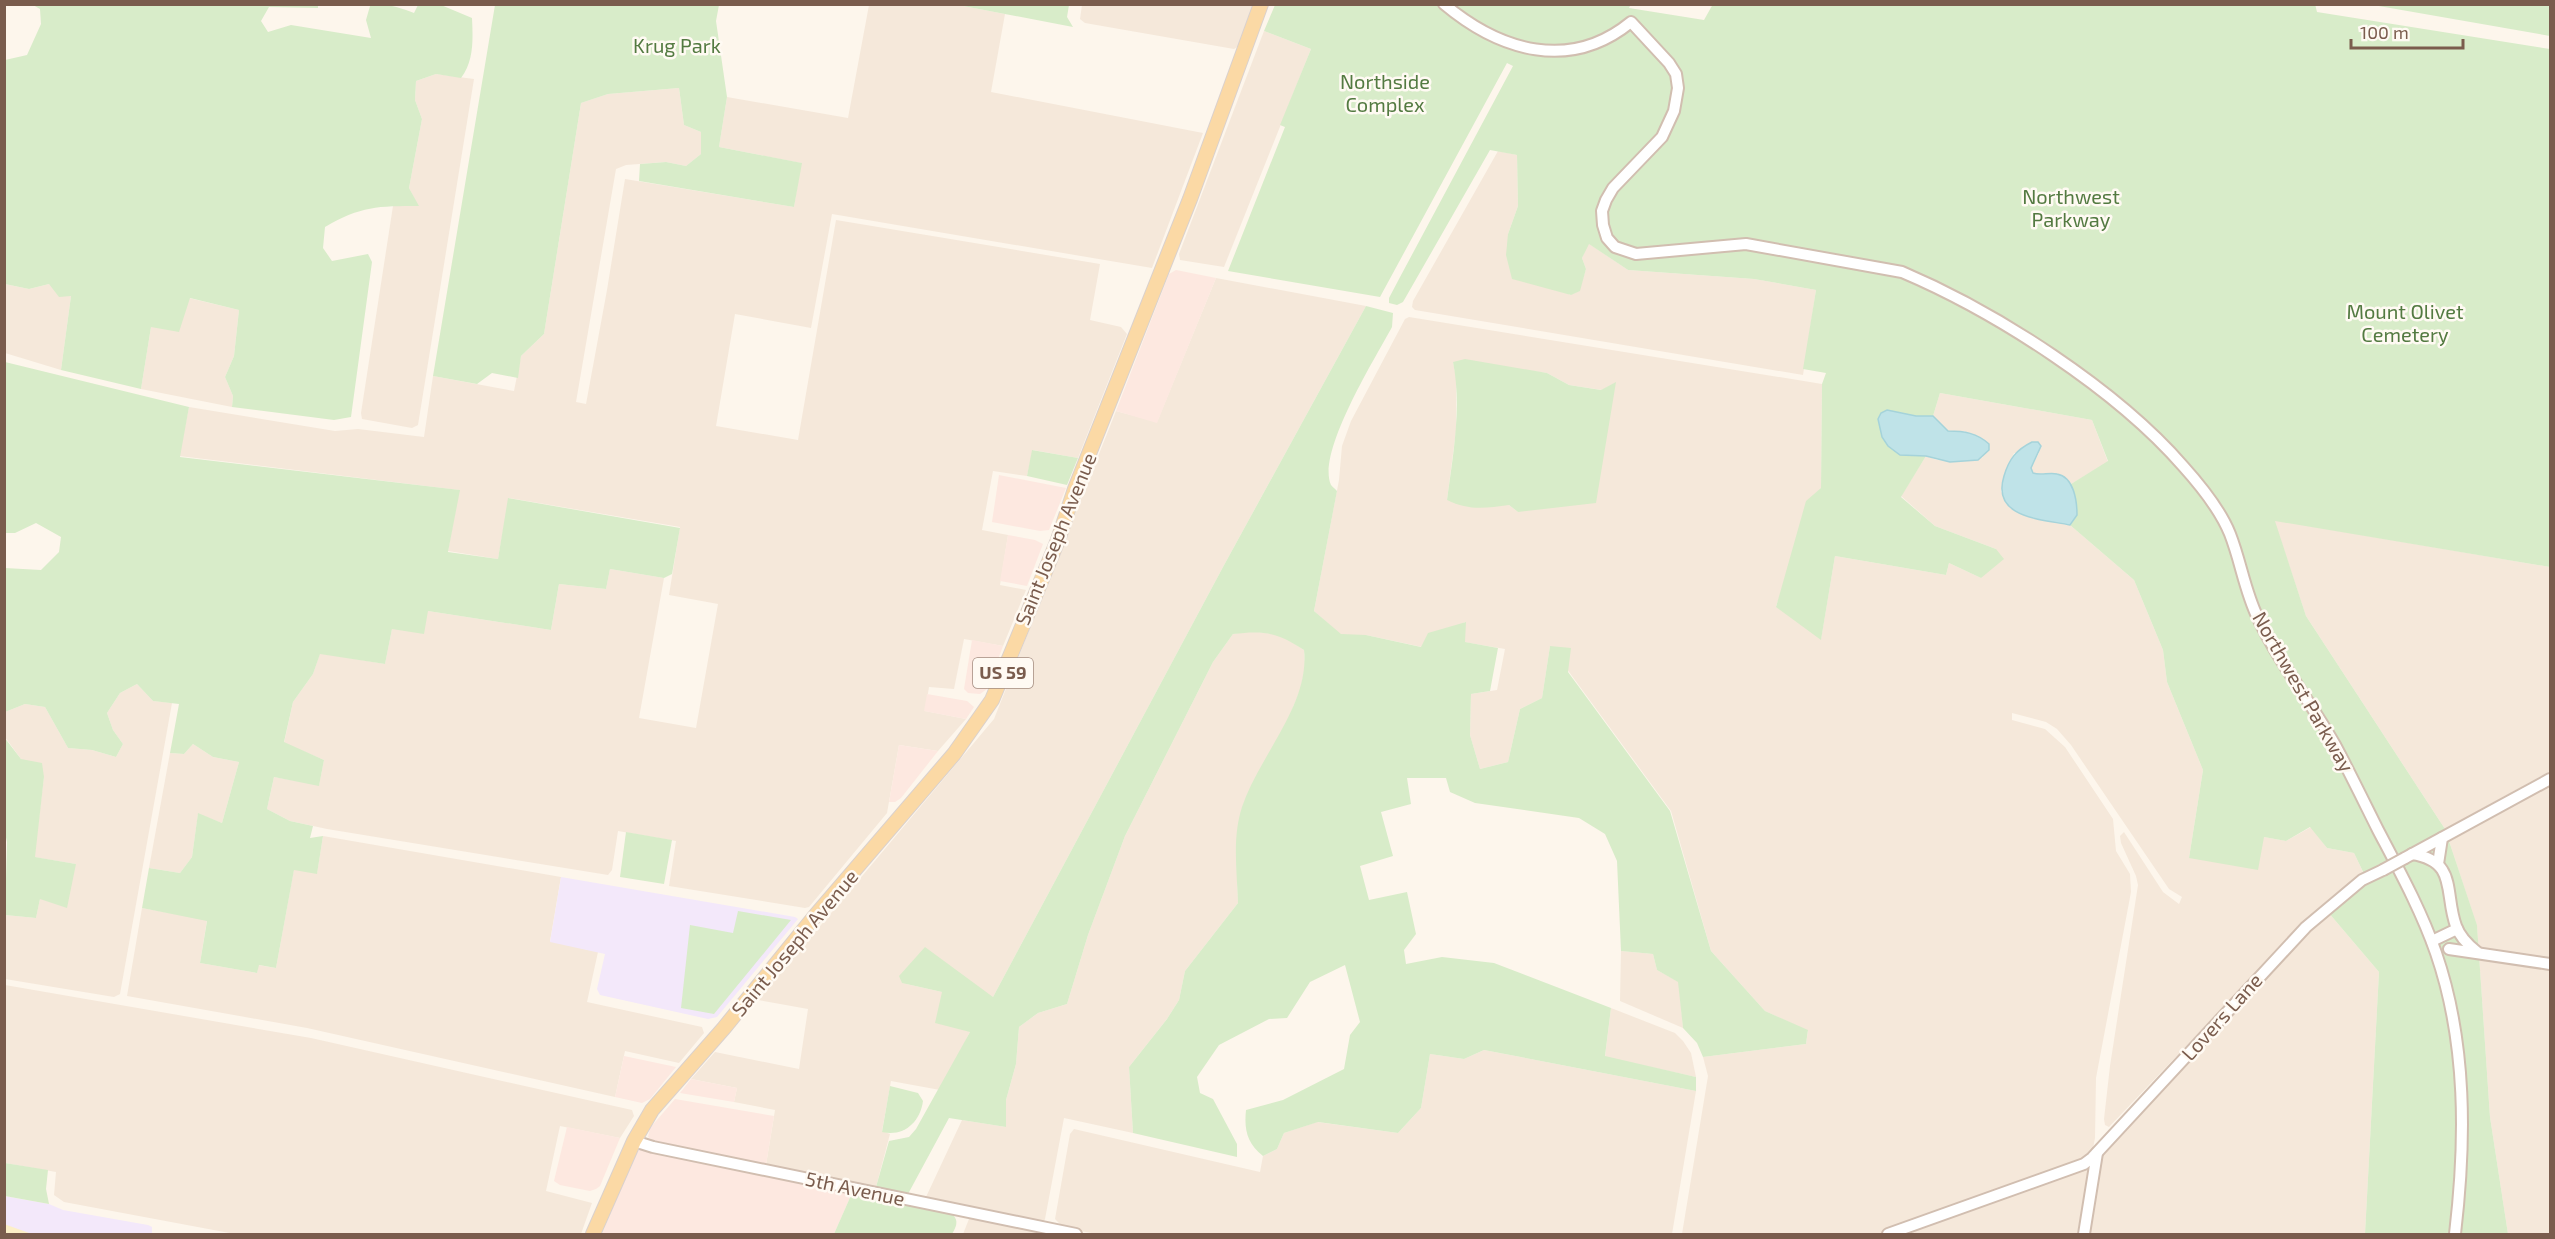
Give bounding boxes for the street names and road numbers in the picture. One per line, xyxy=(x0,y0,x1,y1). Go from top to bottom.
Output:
street label: Saint Joseph Avenue xyxy=(1010,449,1101,628)
street label: Northwest Parkway xyxy=(2248,607,2360,776)
road number: US 59 xyxy=(973,658,1033,688)
street label: Saint Joseph Avenue xyxy=(726,864,862,1020)
street label: Lovers Lane xyxy=(2176,968,2267,1065)
street label: 5th Avenue xyxy=(803,1166,907,1210)

